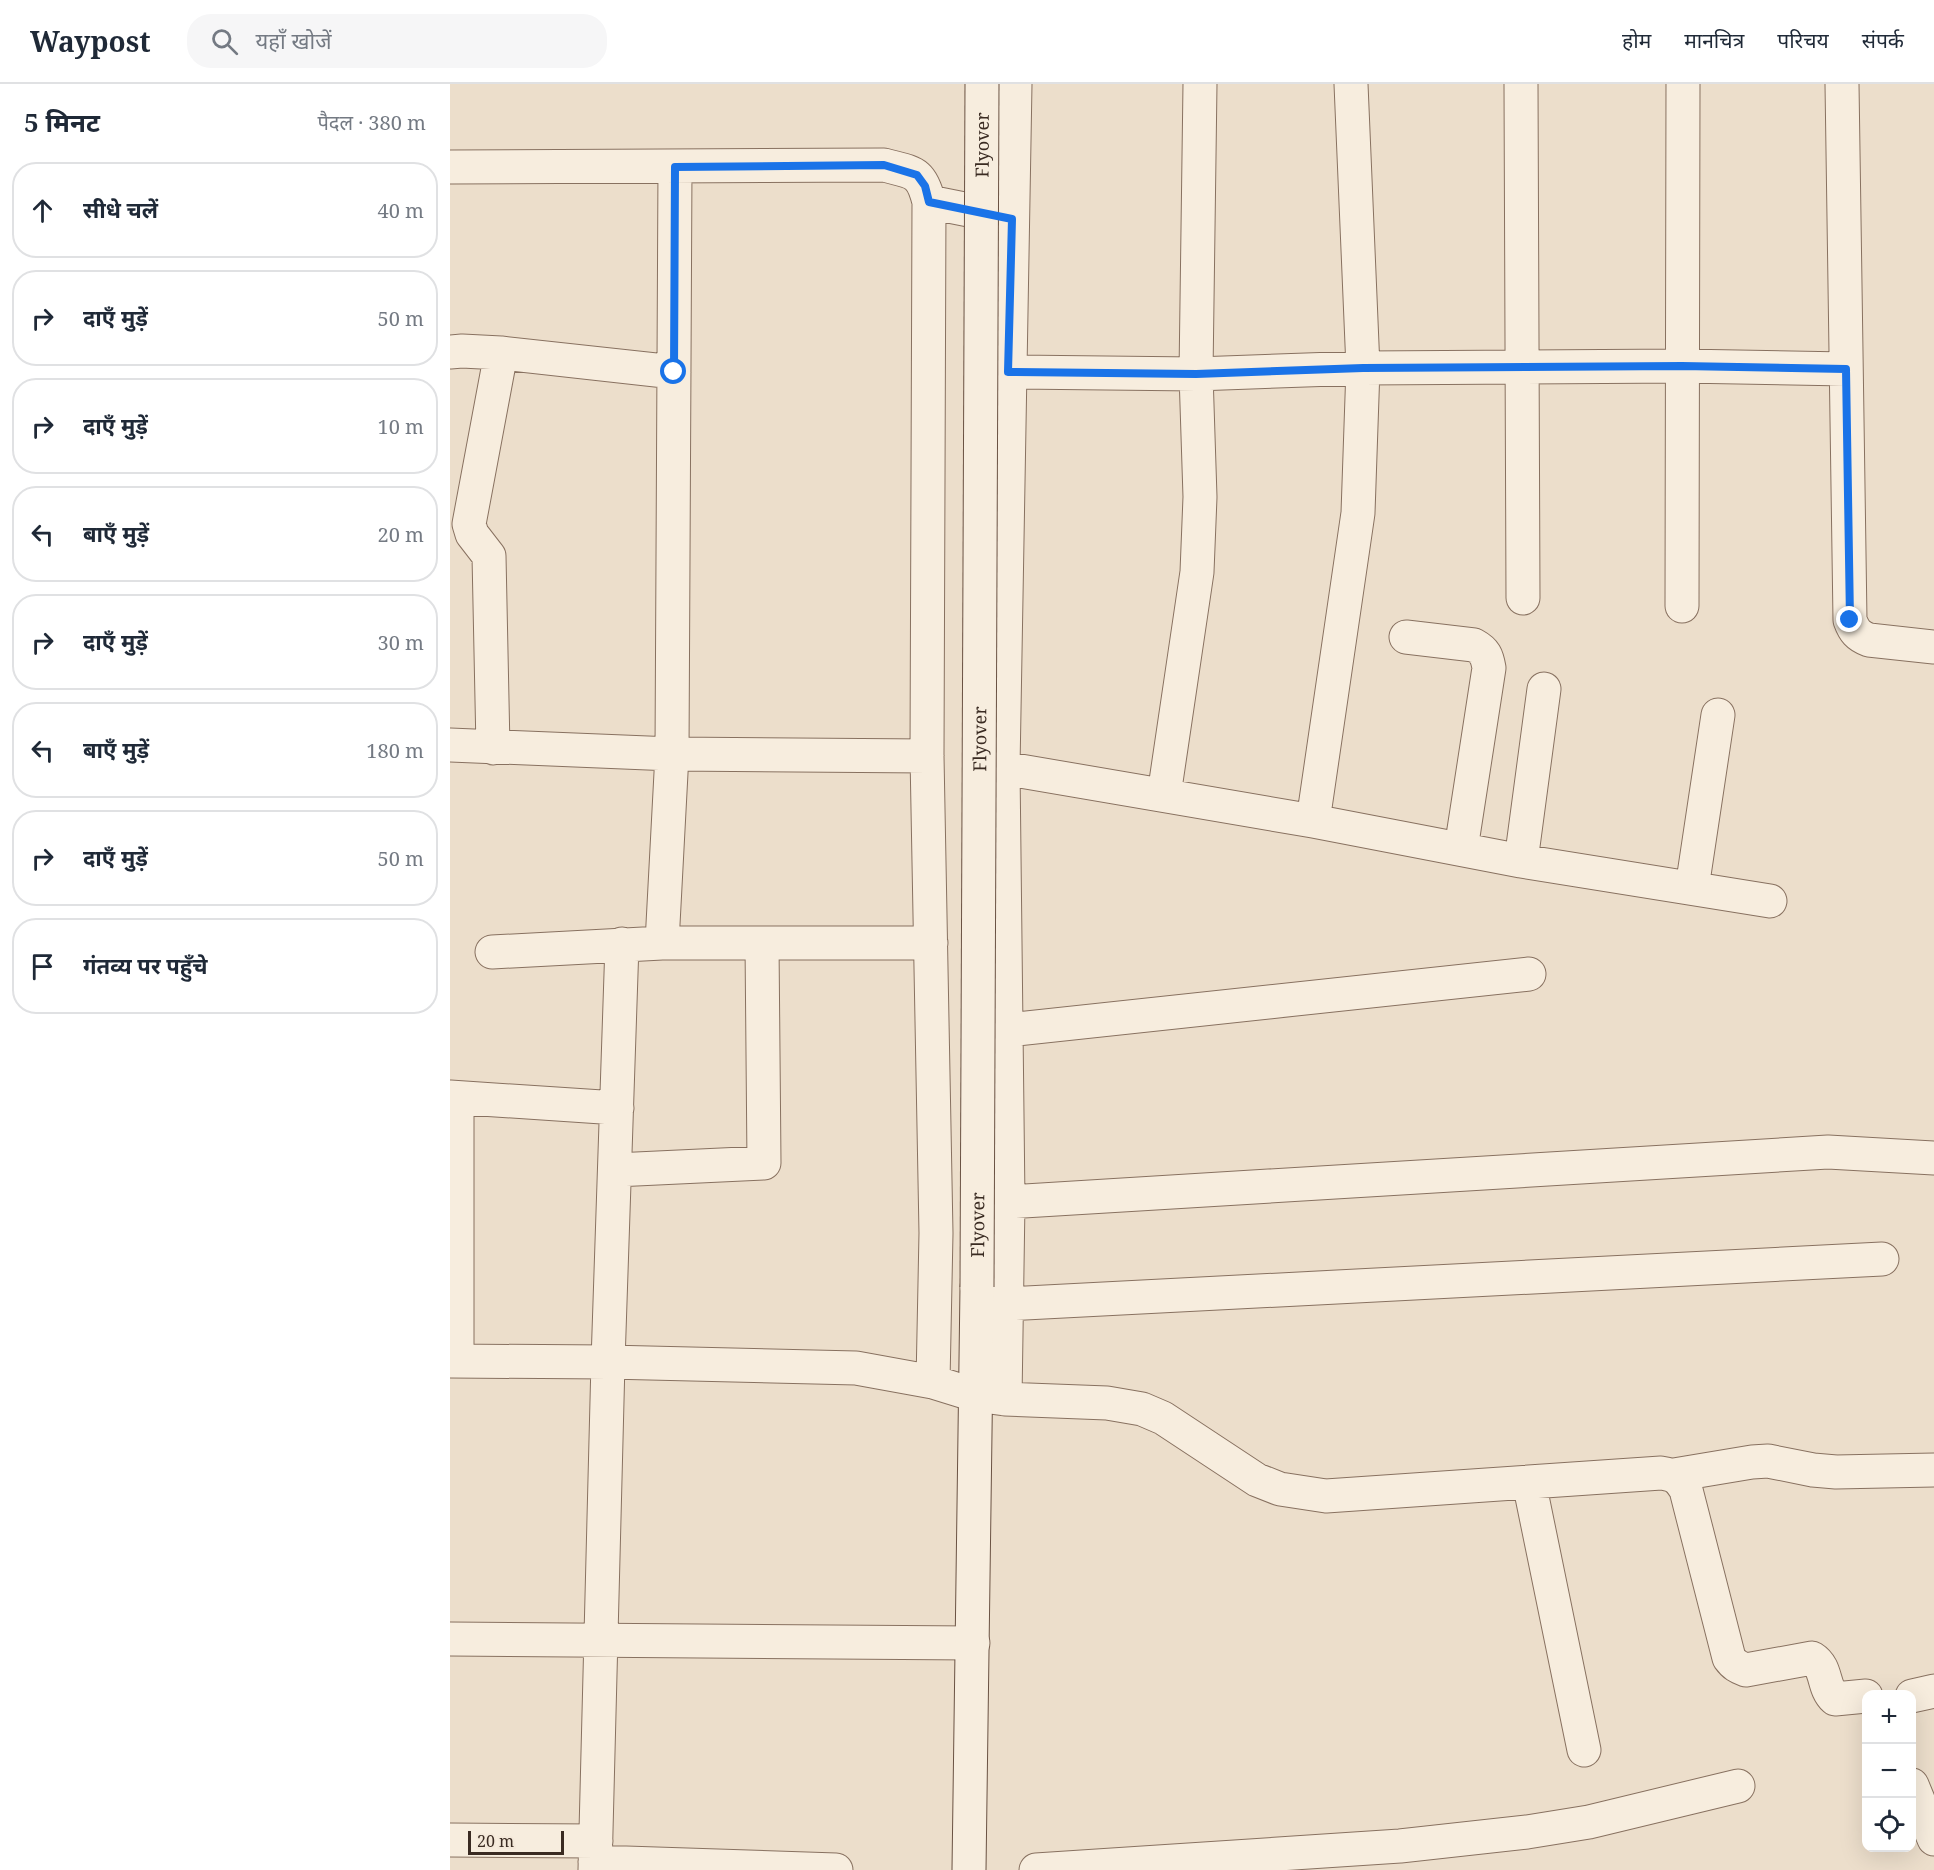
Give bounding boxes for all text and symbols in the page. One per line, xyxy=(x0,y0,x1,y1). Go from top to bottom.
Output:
search box xyxy=(187,14,607,68)
text: Waypost xyxy=(30,22,151,60)
icon: search xyxy=(208,25,241,58)
text: यहाँ खोजें xyxy=(256,25,331,55)
text: होम xyxy=(1622,26,1651,54)
text: मानचित्र xyxy=(1684,26,1744,54)
text: परिचय xyxy=(1777,26,1829,54)
text: संपर्क xyxy=(1862,26,1904,54)
text: 5 मिनट xyxy=(24,104,100,140)
text: पैदल · 380 m xyxy=(317,109,426,136)
street label: Flyover xyxy=(970,112,994,178)
icon: ahead xyxy=(26,194,59,227)
text: सीधे चलें xyxy=(83,194,158,224)
text: 40 m xyxy=(378,197,424,224)
icon: right xyxy=(26,302,59,335)
text: दाएँ मुड़ें xyxy=(83,302,148,332)
text: 50 m xyxy=(378,305,424,332)
route start xyxy=(660,358,686,384)
icon: right xyxy=(26,410,59,443)
text: दाएँ मुड़ें xyxy=(83,410,148,440)
text: 10 m xyxy=(378,413,424,440)
icon: left xyxy=(26,518,59,551)
text: बाएँ मुड़ें xyxy=(83,518,149,548)
text: 20 m xyxy=(378,521,424,548)
route end xyxy=(1836,606,1862,632)
icon: right xyxy=(26,626,59,659)
text: दाएँ मुड़ें xyxy=(83,626,148,656)
text: 30 m xyxy=(378,629,424,656)
street label: Flyover xyxy=(967,706,991,772)
icon: left xyxy=(26,734,59,767)
text: बाएँ मुड़ें xyxy=(83,734,149,764)
text: 180 m xyxy=(366,737,424,764)
icon: right xyxy=(26,842,59,875)
text: दाएँ मुड़ें xyxy=(83,842,148,872)
text: 50 m xyxy=(378,845,424,872)
icon: arrive xyxy=(26,950,59,983)
text: गंतव्य पर पहुँचे xyxy=(83,950,208,980)
street label: Flyover xyxy=(965,1192,989,1258)
map controls xyxy=(1862,1690,1916,1852)
button: + xyxy=(1862,1690,1916,1744)
button: − xyxy=(1862,1744,1916,1798)
button: locate xyxy=(1862,1798,1916,1852)
scale bar xyxy=(468,1828,564,1856)
text: 20 m xyxy=(477,1830,514,1852)

